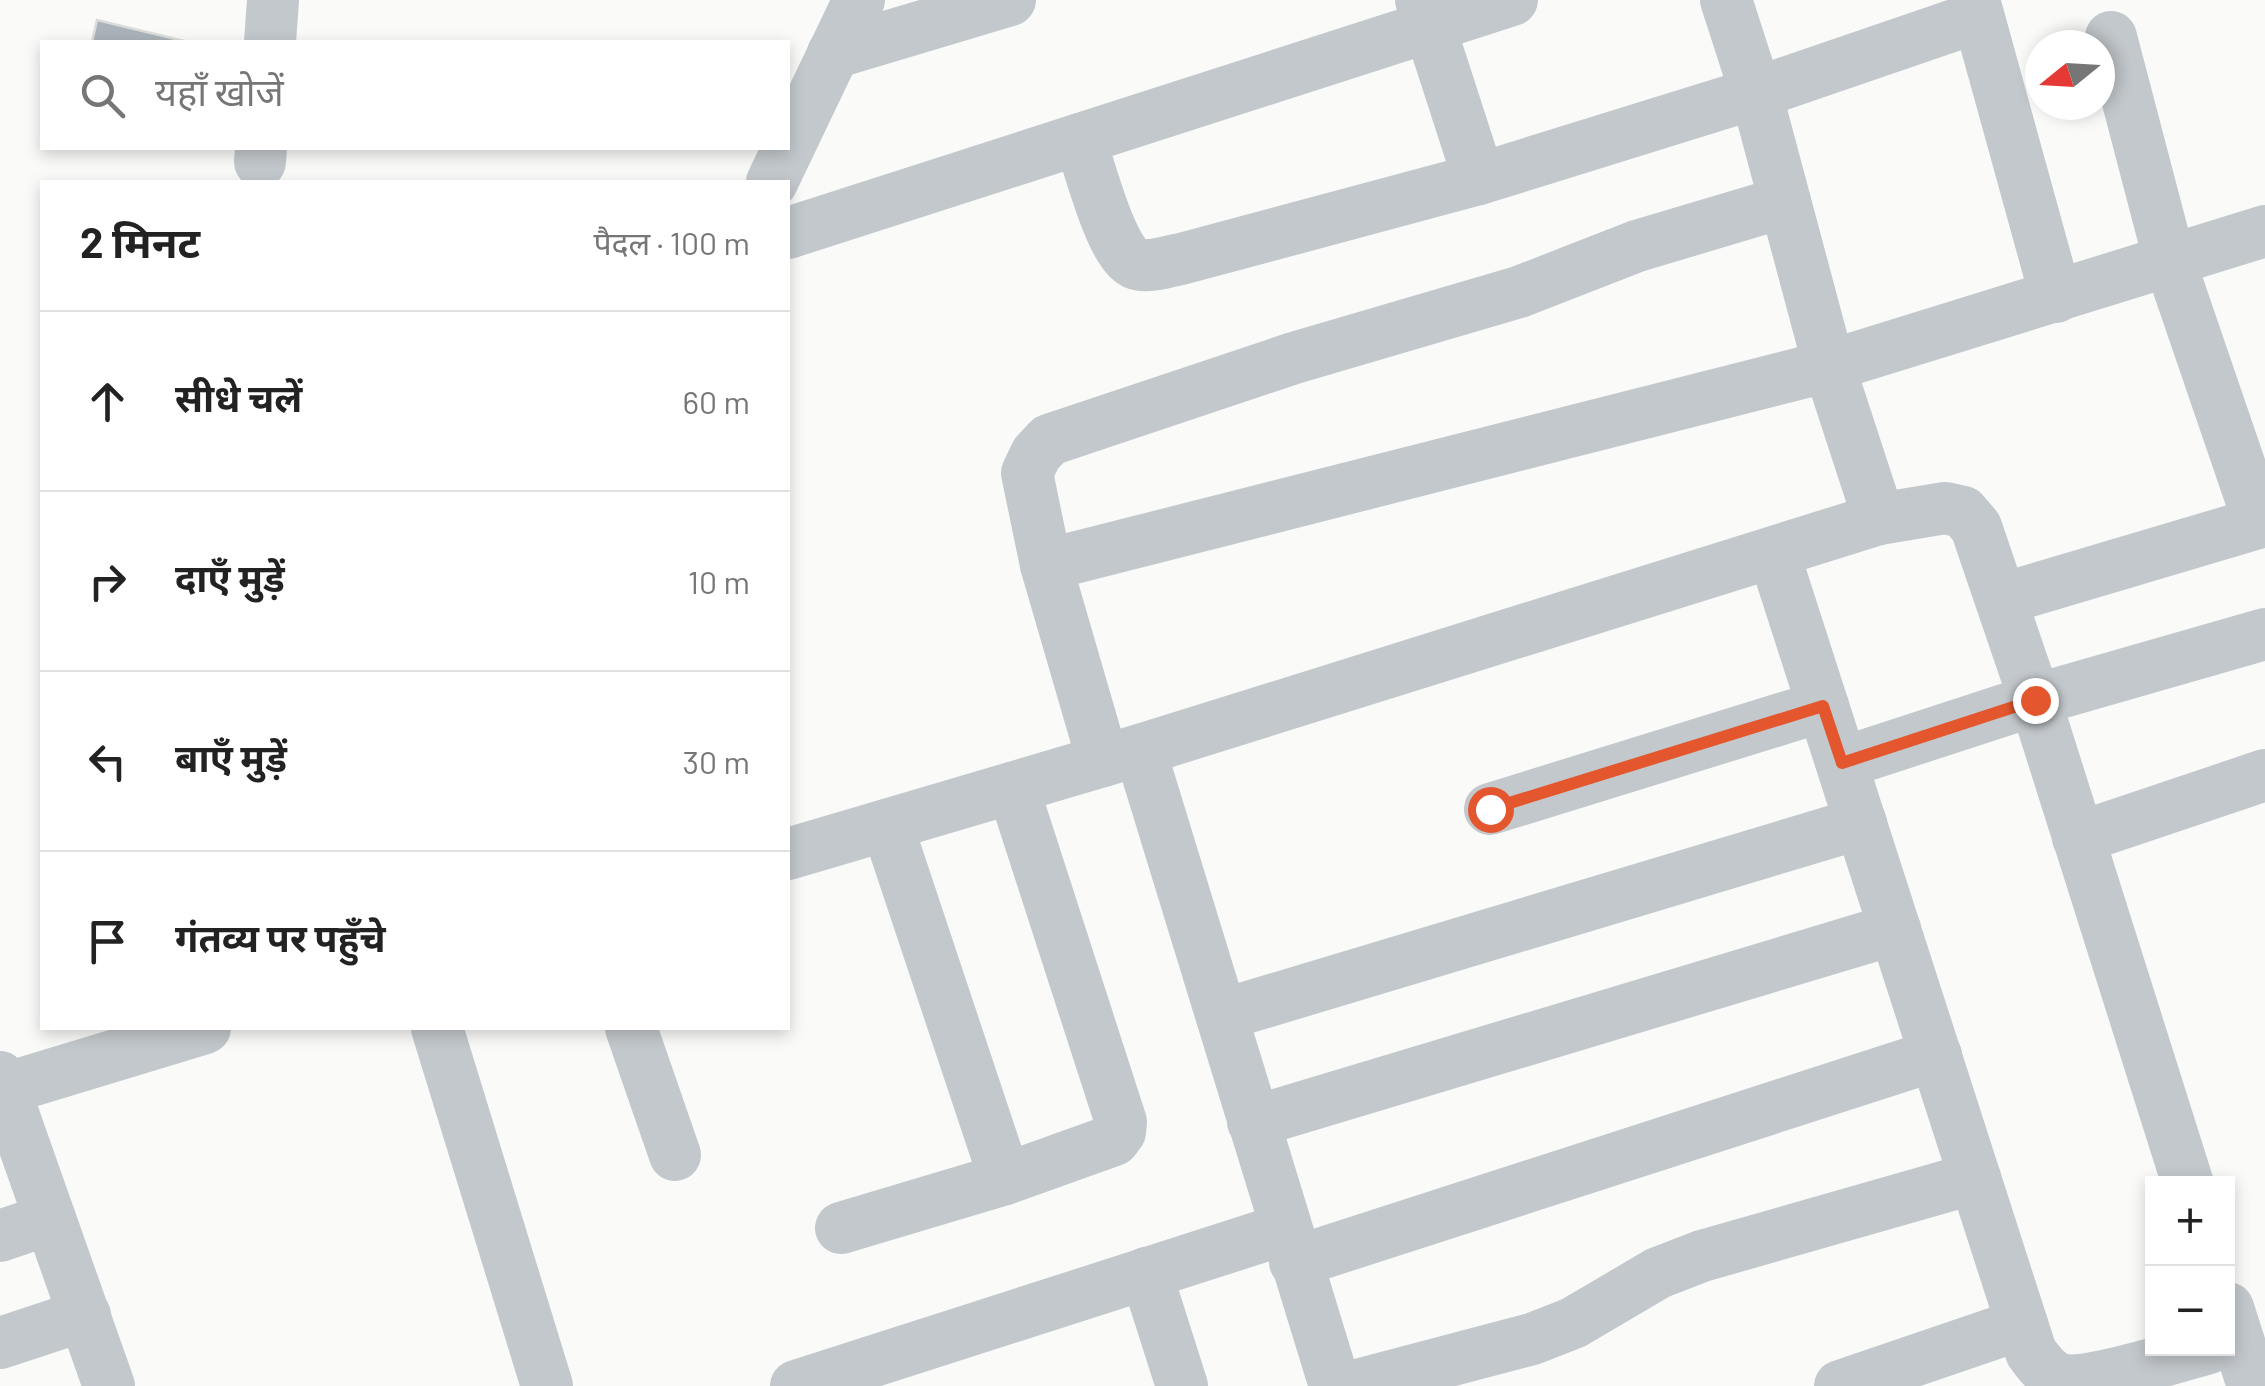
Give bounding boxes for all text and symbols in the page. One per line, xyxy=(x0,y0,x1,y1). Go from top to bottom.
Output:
north arrow xyxy=(2025,30,2115,120)
search box xyxy=(40,40,790,150)
icon: search xyxy=(75,68,130,123)
text: यहाँ खोजें xyxy=(155,68,284,114)
text: 2 मिनट xyxy=(80,216,200,266)
text: पैदल · 100 m xyxy=(593,223,750,261)
icon: ahead xyxy=(80,374,135,429)
text: सीधे चलें xyxy=(175,374,302,420)
text: 60 m xyxy=(683,382,750,420)
icon: right xyxy=(80,554,135,609)
text: दाएँ मुड़ें xyxy=(175,554,285,600)
text: 10 m xyxy=(688,562,750,600)
route end xyxy=(2013,678,2059,724)
icon: left xyxy=(80,734,135,789)
text: बाएँ मुड़ें xyxy=(175,734,287,780)
text: 30 m xyxy=(683,742,750,780)
route start xyxy=(1468,787,1514,833)
icon: arrive xyxy=(80,914,135,969)
text: गंतव्य पर पहुँचे xyxy=(175,914,386,960)
map controls xyxy=(2145,1176,2235,1356)
button: + xyxy=(2145,1176,2235,1266)
button: − xyxy=(2145,1266,2235,1356)

